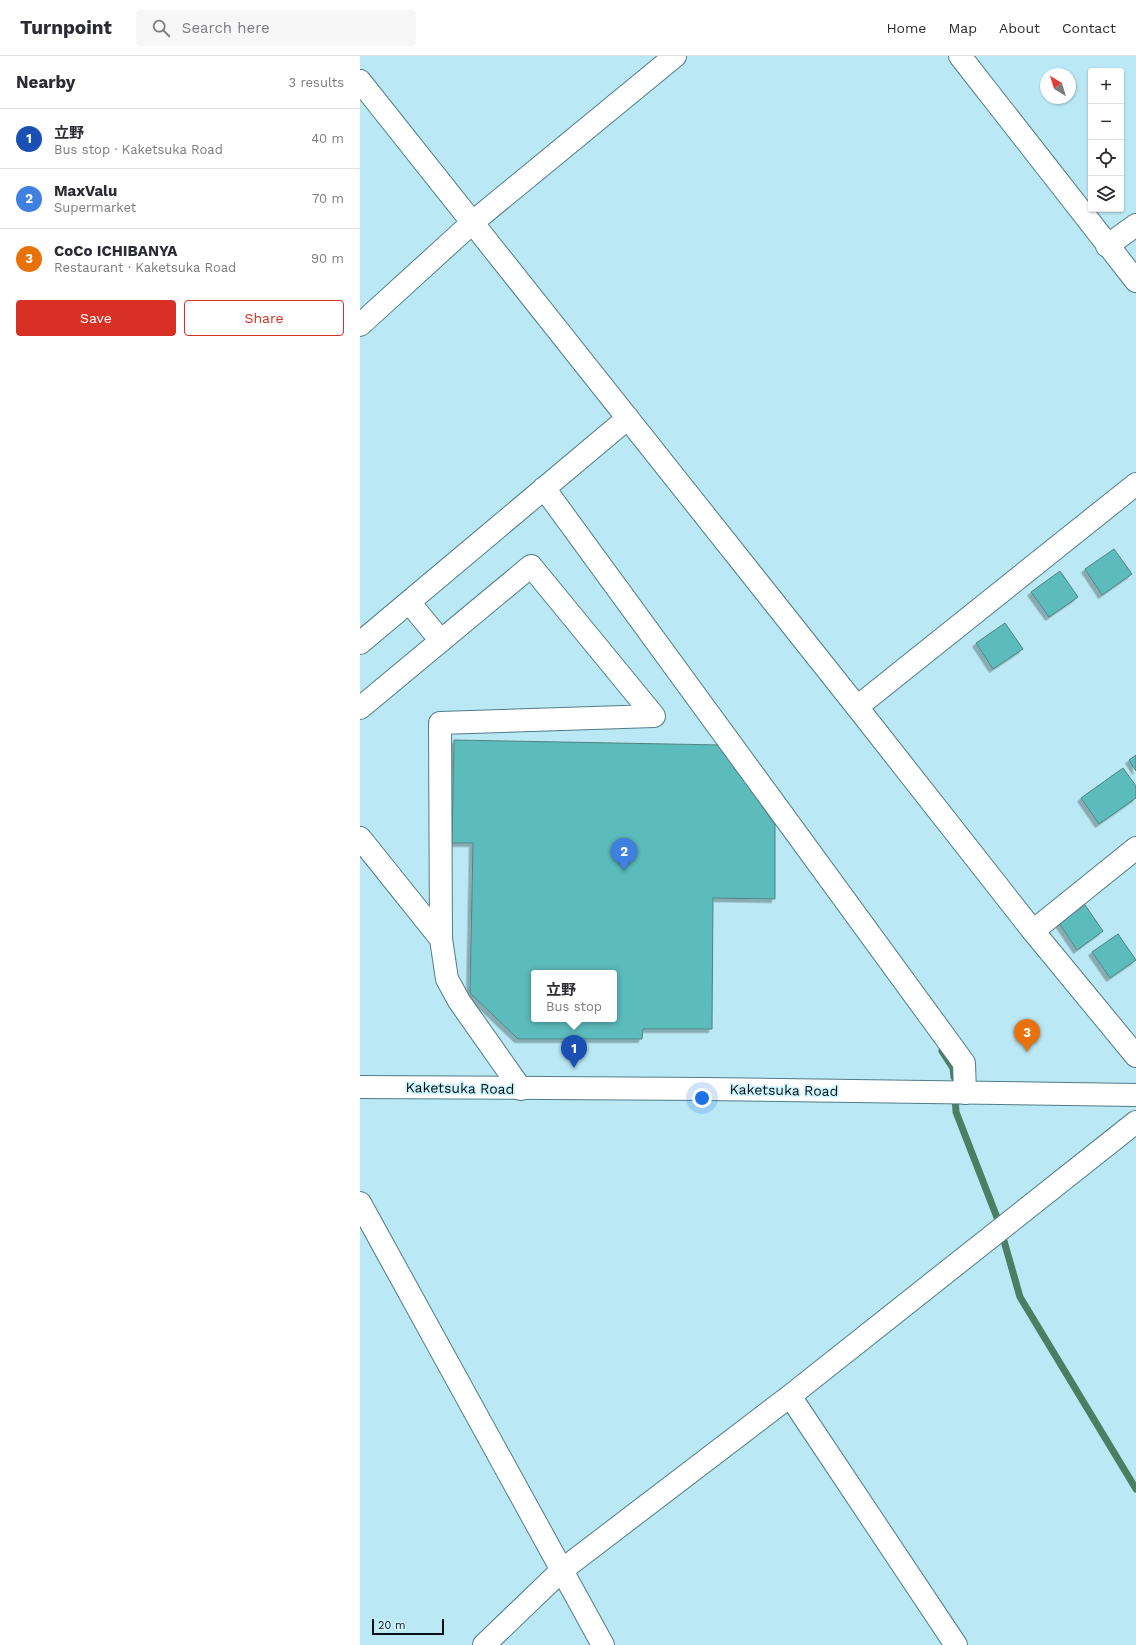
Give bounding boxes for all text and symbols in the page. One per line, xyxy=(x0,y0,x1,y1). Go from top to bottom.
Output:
search box xyxy=(136,10,416,46)
text: Turnpoint xyxy=(20,16,112,39)
icon: search xyxy=(150,17,172,39)
text: Search here xyxy=(182,19,270,37)
text: Home xyxy=(886,20,926,36)
text: Map xyxy=(948,20,977,36)
text: About xyxy=(999,20,1040,36)
text: Contact xyxy=(1062,20,1116,36)
north arrow xyxy=(1040,68,1076,104)
map controls xyxy=(1088,68,1124,212)
button: + xyxy=(1088,68,1124,104)
text: Nearby xyxy=(16,72,75,92)
text: 3 results xyxy=(289,75,344,90)
button: − xyxy=(1088,104,1124,140)
text: 立野 xyxy=(54,124,84,142)
text: 1 xyxy=(26,131,32,146)
text: 40 m xyxy=(311,131,344,146)
button: locate xyxy=(1088,140,1124,176)
text: Bus stop · Kaketsuka Road xyxy=(54,142,223,157)
button: layers xyxy=(1088,176,1124,212)
text: MaxValu xyxy=(54,182,117,200)
text: 2 xyxy=(25,191,33,206)
text: 70 m xyxy=(312,191,344,206)
text: Supermarket xyxy=(54,200,136,215)
text: CoCo ICHIBANYA xyxy=(54,242,178,260)
text: 3 xyxy=(25,251,33,266)
text: 90 m xyxy=(311,251,344,266)
text: Restaurant · Kaketsuka Road xyxy=(54,260,236,275)
button: Save xyxy=(16,300,176,336)
button: Share xyxy=(184,300,344,336)
pin: 2 xyxy=(611,838,637,871)
popup xyxy=(531,970,617,1022)
text: 立野 xyxy=(546,981,576,999)
text: Bus stop xyxy=(546,999,602,1014)
pin: 3 xyxy=(1014,1019,1040,1052)
pin: 1 xyxy=(561,1035,587,1068)
street label: Kaketsuka Road xyxy=(406,1079,514,1097)
street label: Kaketsuka Road xyxy=(730,1081,838,1099)
your location xyxy=(692,1088,712,1108)
scale bar xyxy=(372,1617,444,1636)
text: 20 m xyxy=(378,1619,406,1632)

